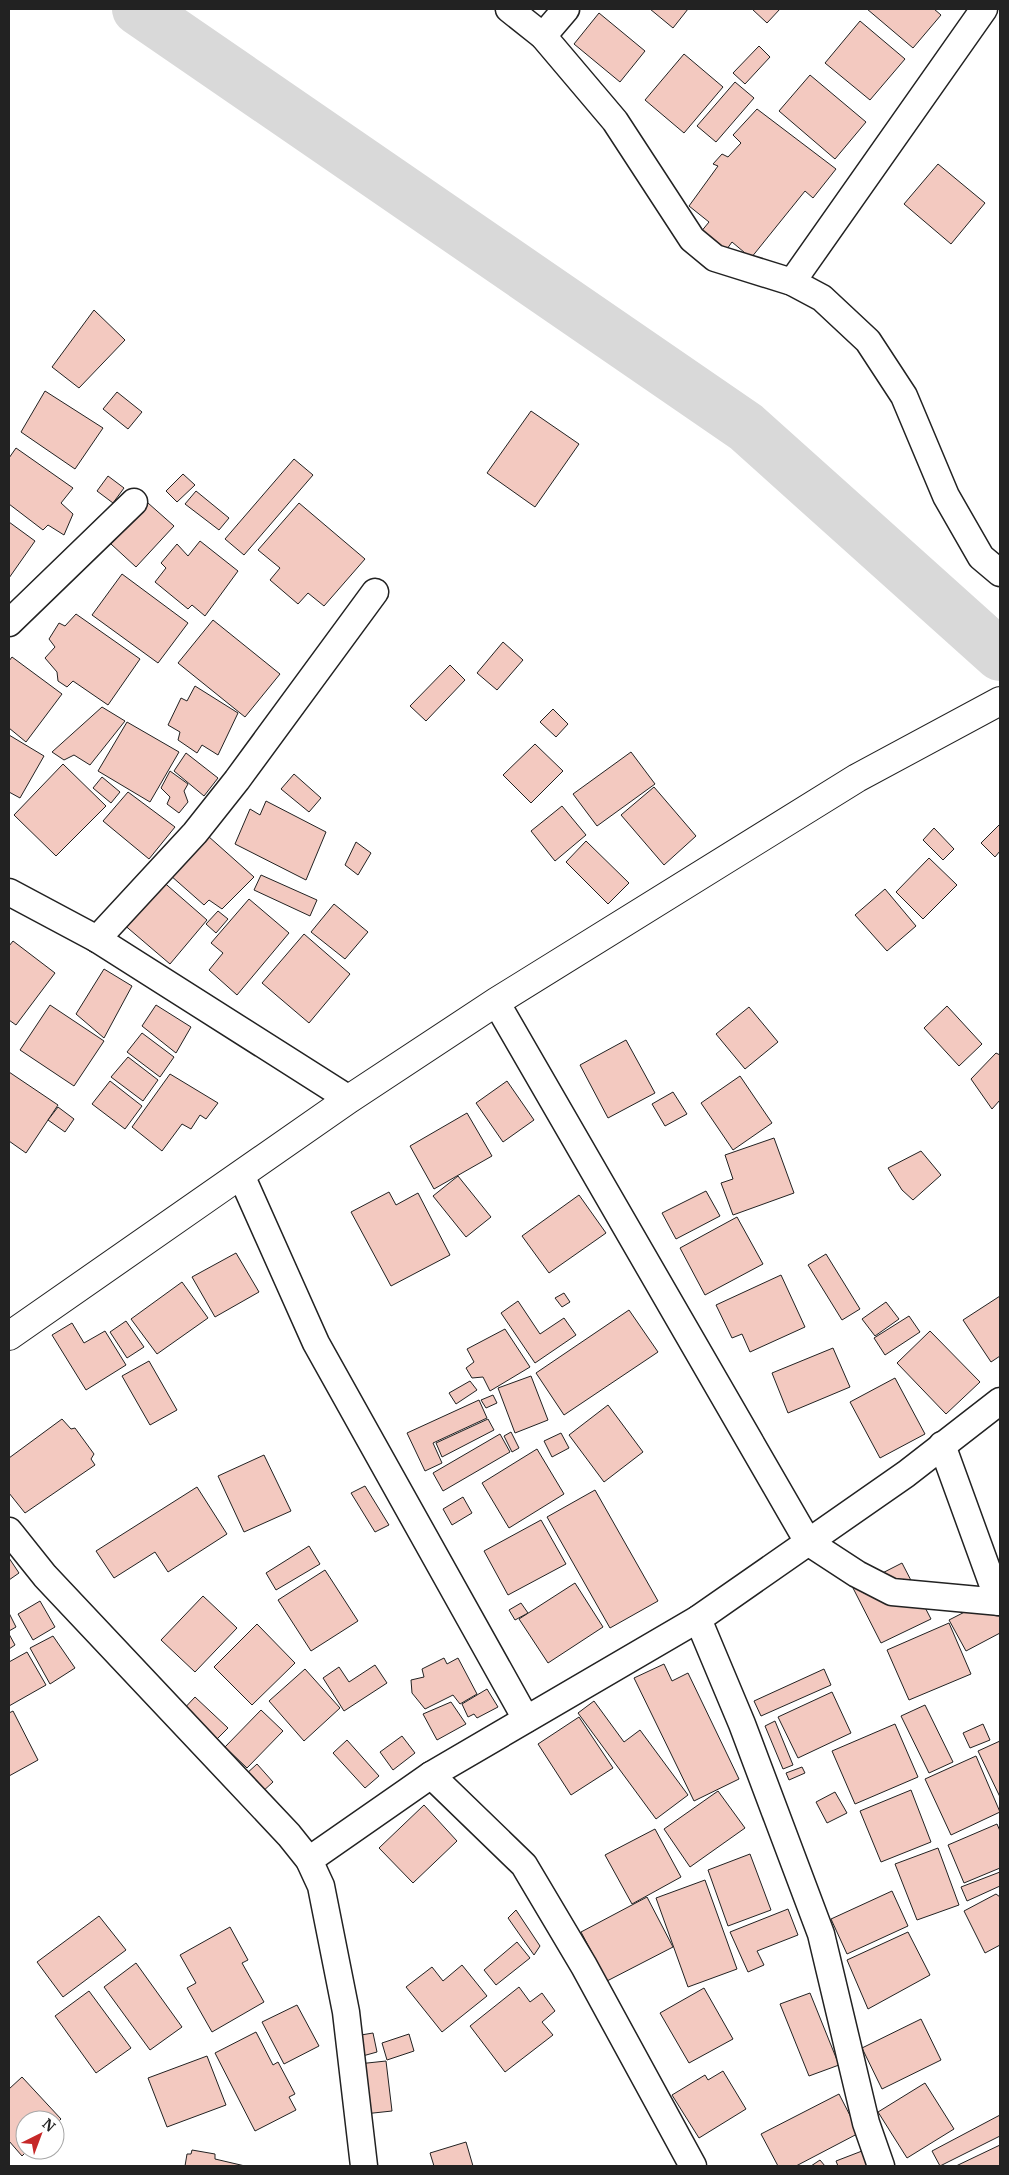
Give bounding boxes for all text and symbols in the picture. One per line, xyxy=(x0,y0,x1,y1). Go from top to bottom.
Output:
north arrow xyxy=(15,2110,65,2160)
text: N xyxy=(39,2115,59,2136)

